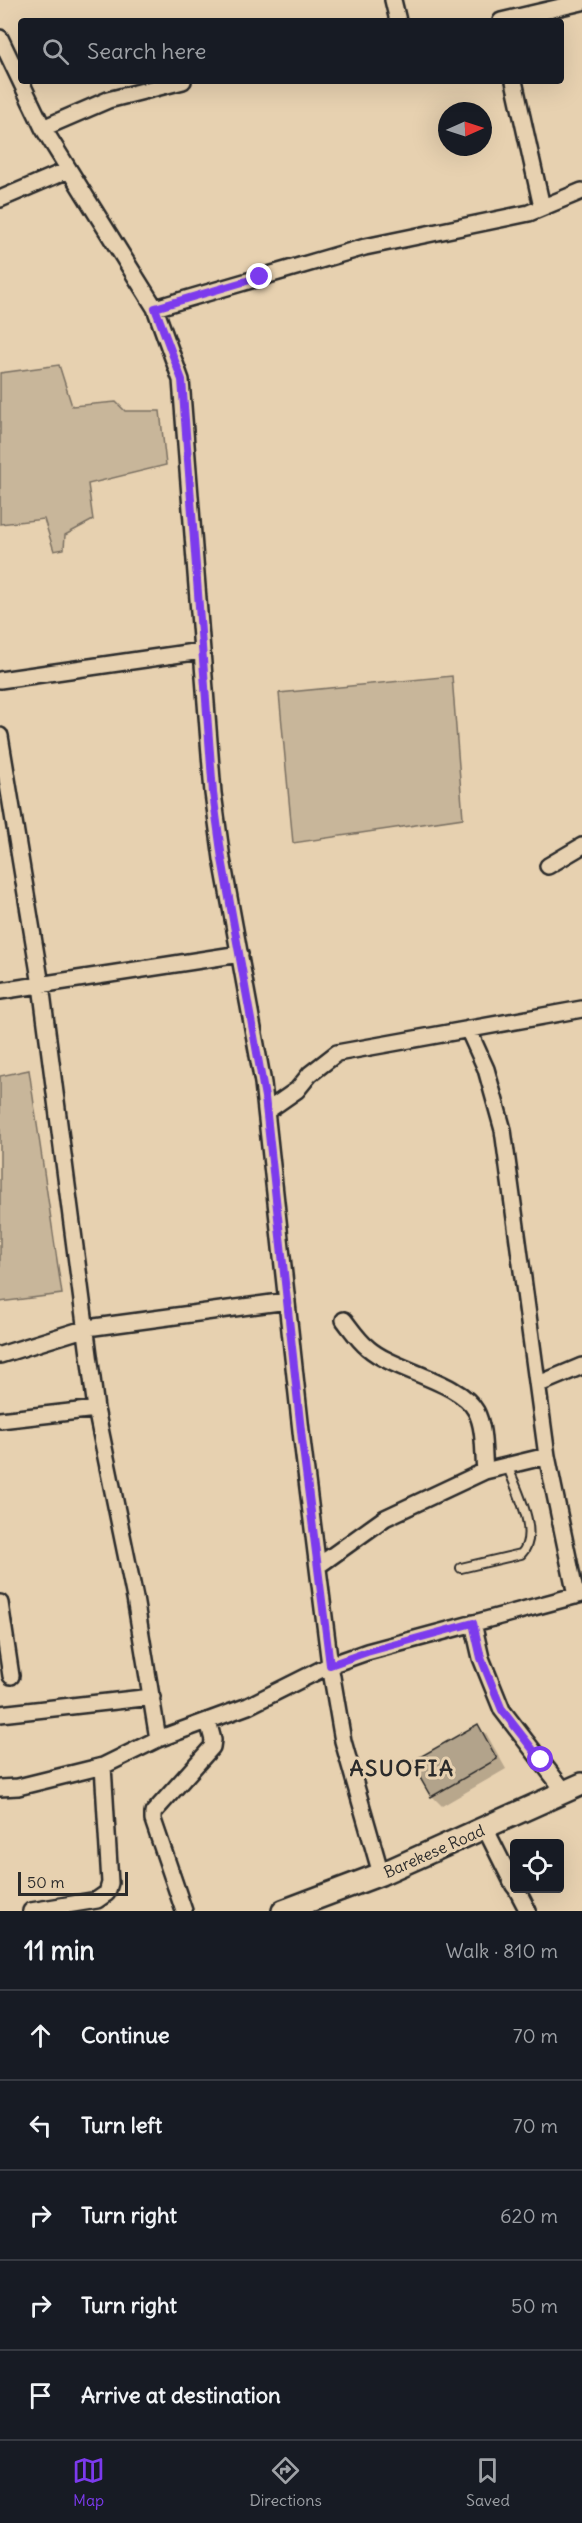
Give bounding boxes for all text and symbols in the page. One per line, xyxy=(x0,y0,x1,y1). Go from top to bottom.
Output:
search box xyxy=(18,18,564,84)
icon: search xyxy=(39,35,72,68)
text: Search here xyxy=(87,37,206,65)
north arrow xyxy=(438,102,492,156)
route end xyxy=(246,263,272,289)
route start xyxy=(527,1746,553,1772)
district label: ASUOFIA xyxy=(349,1754,455,1782)
street label: Barekese Road xyxy=(381,1820,487,1882)
map controls xyxy=(510,1839,564,1893)
button: locate xyxy=(510,1839,564,1893)
scale bar xyxy=(18,1869,128,1896)
text: 50 m xyxy=(27,1872,65,1892)
text: 11 min xyxy=(24,1934,95,1967)
text: Walk · 810 m xyxy=(446,1938,558,1963)
icon: ahead xyxy=(24,2019,57,2052)
text: Continue xyxy=(81,2021,170,2049)
text: 70 m xyxy=(513,2023,558,2048)
icon: left xyxy=(24,2109,57,2142)
text: Turn left xyxy=(81,2111,162,2139)
text: 70 m xyxy=(513,2113,558,2138)
icon: right xyxy=(24,2199,57,2232)
text: Turn right xyxy=(81,2201,177,2229)
text: 620 m xyxy=(500,2203,558,2228)
icon: right xyxy=(24,2289,57,2322)
text: Turn right xyxy=(81,2291,177,2319)
text: 50 m xyxy=(511,2293,558,2318)
icon: arrive xyxy=(24,2379,57,2412)
text: Arrive at destination xyxy=(81,2381,281,2409)
tab: Map xyxy=(72,2454,105,2510)
tab: Directions xyxy=(249,2454,322,2510)
tab: Saved xyxy=(466,2454,510,2510)

